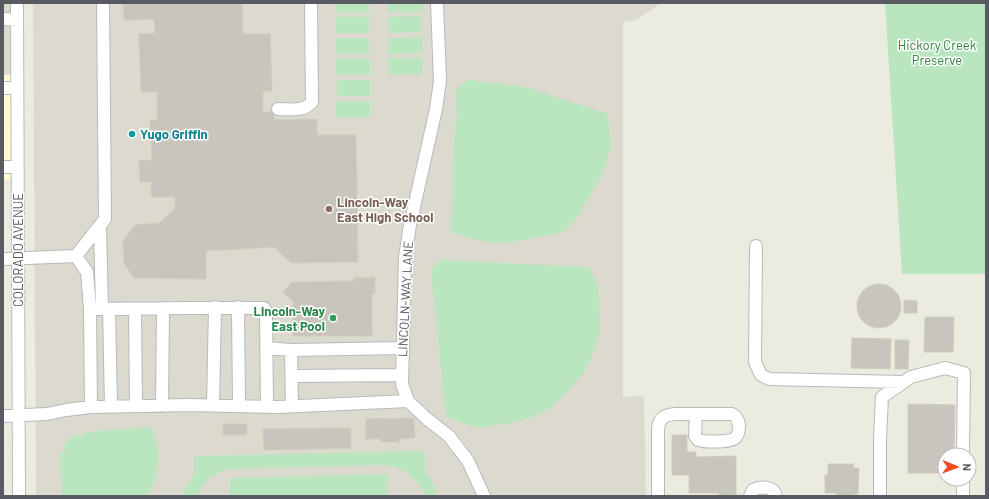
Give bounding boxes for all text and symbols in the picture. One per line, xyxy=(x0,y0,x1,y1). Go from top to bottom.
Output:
park label: Hickory Creek Preserve xyxy=(898,37,977,68)
place label: Yugo Griffin xyxy=(140,126,208,142)
marker: Yugo Griffin xyxy=(127,129,137,139)
street label: COLORADO AVENUE xyxy=(10,193,26,307)
place label: Lincoln-Way East High School xyxy=(337,194,433,225)
marker: Lincoln-Way East High School xyxy=(324,204,334,214)
street label: LINCOLN-WAY LANE xyxy=(394,240,416,357)
place label: Lincoln-Way East Pool xyxy=(254,303,325,334)
marker: Lincoln-Way East Pool xyxy=(328,313,338,323)
north arrow xyxy=(937,447,977,487)
text: N xyxy=(961,463,974,471)

